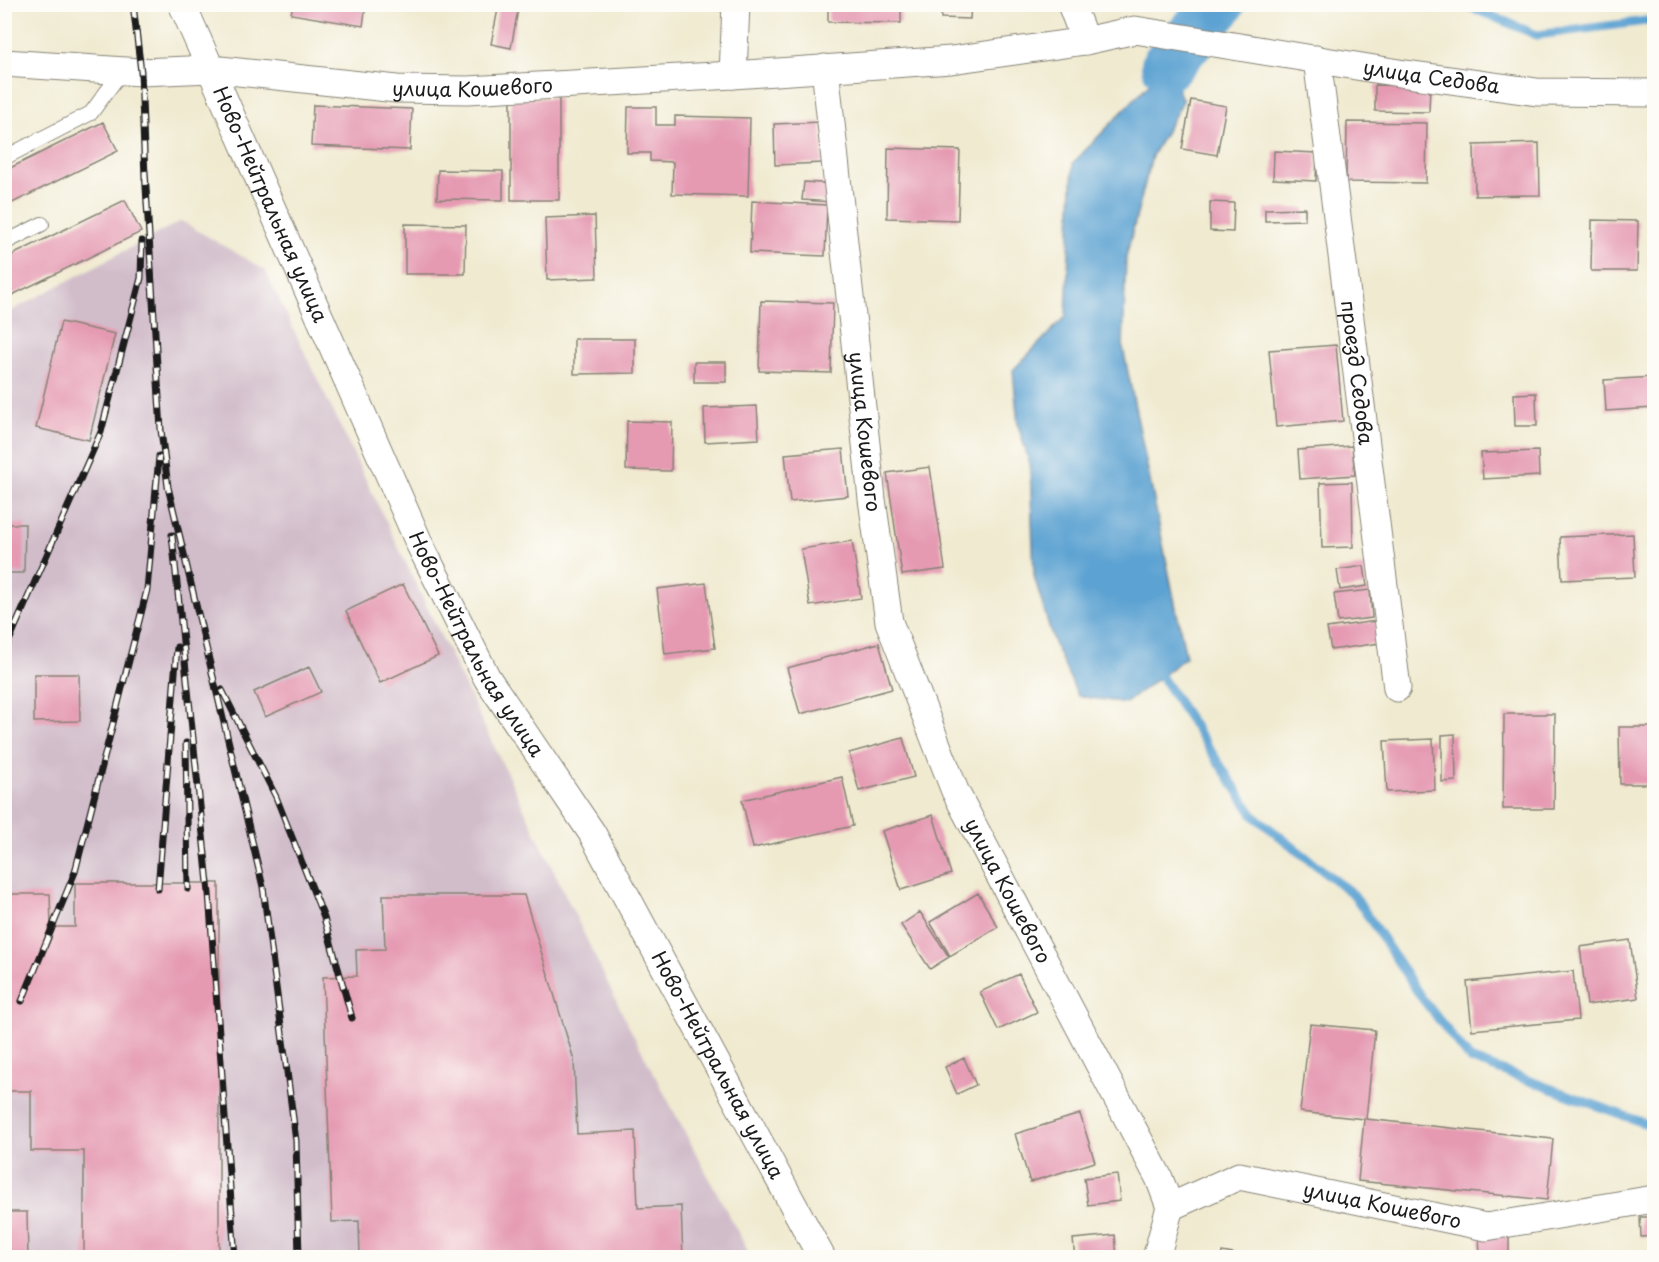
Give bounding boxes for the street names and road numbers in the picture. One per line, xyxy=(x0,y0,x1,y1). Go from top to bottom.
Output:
street label: улица Седова xyxy=(1361,51,1502,101)
street label: улица Кошевого xyxy=(392,69,554,104)
street label: Ново-Нейтральная улица xyxy=(206,81,336,327)
street label: проезд Седова xyxy=(1334,298,1382,447)
street label: улица Кошевого xyxy=(842,350,890,514)
street label: Ново-Нейтральная улица xyxy=(402,526,552,763)
street label: улица Кошевого xyxy=(958,812,1059,969)
street label: Ново-Нейтральная улица xyxy=(645,945,793,1184)
street label: улица Кошевого xyxy=(1301,1174,1464,1236)

